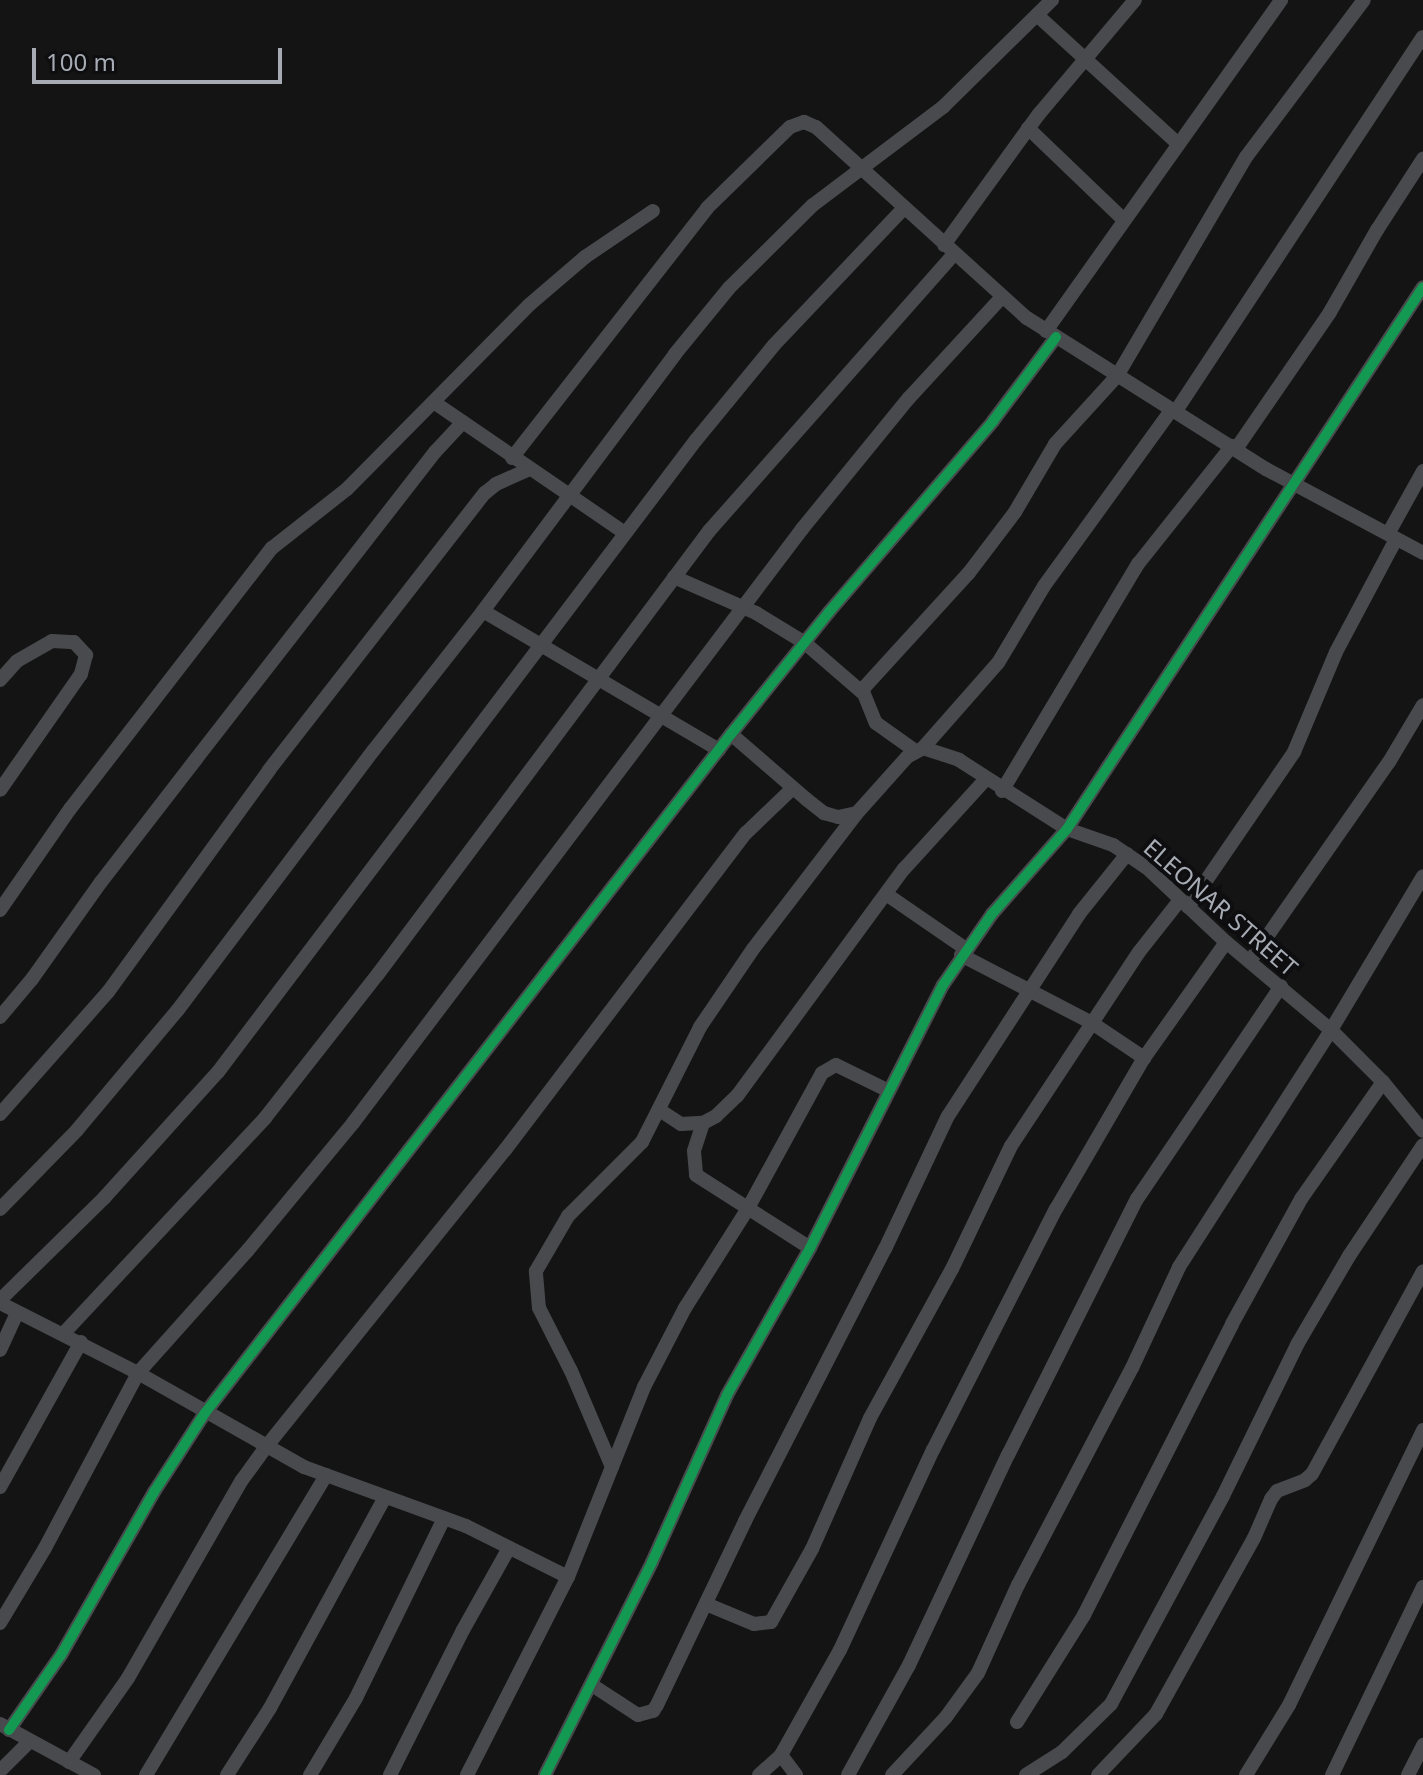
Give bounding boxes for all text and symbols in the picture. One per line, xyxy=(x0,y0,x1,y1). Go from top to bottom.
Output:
scale bar xyxy=(36,32,286,82)
text: 100 m xyxy=(46,45,116,78)
street label: ELEONAR STREET xyxy=(1138,832,1304,982)

